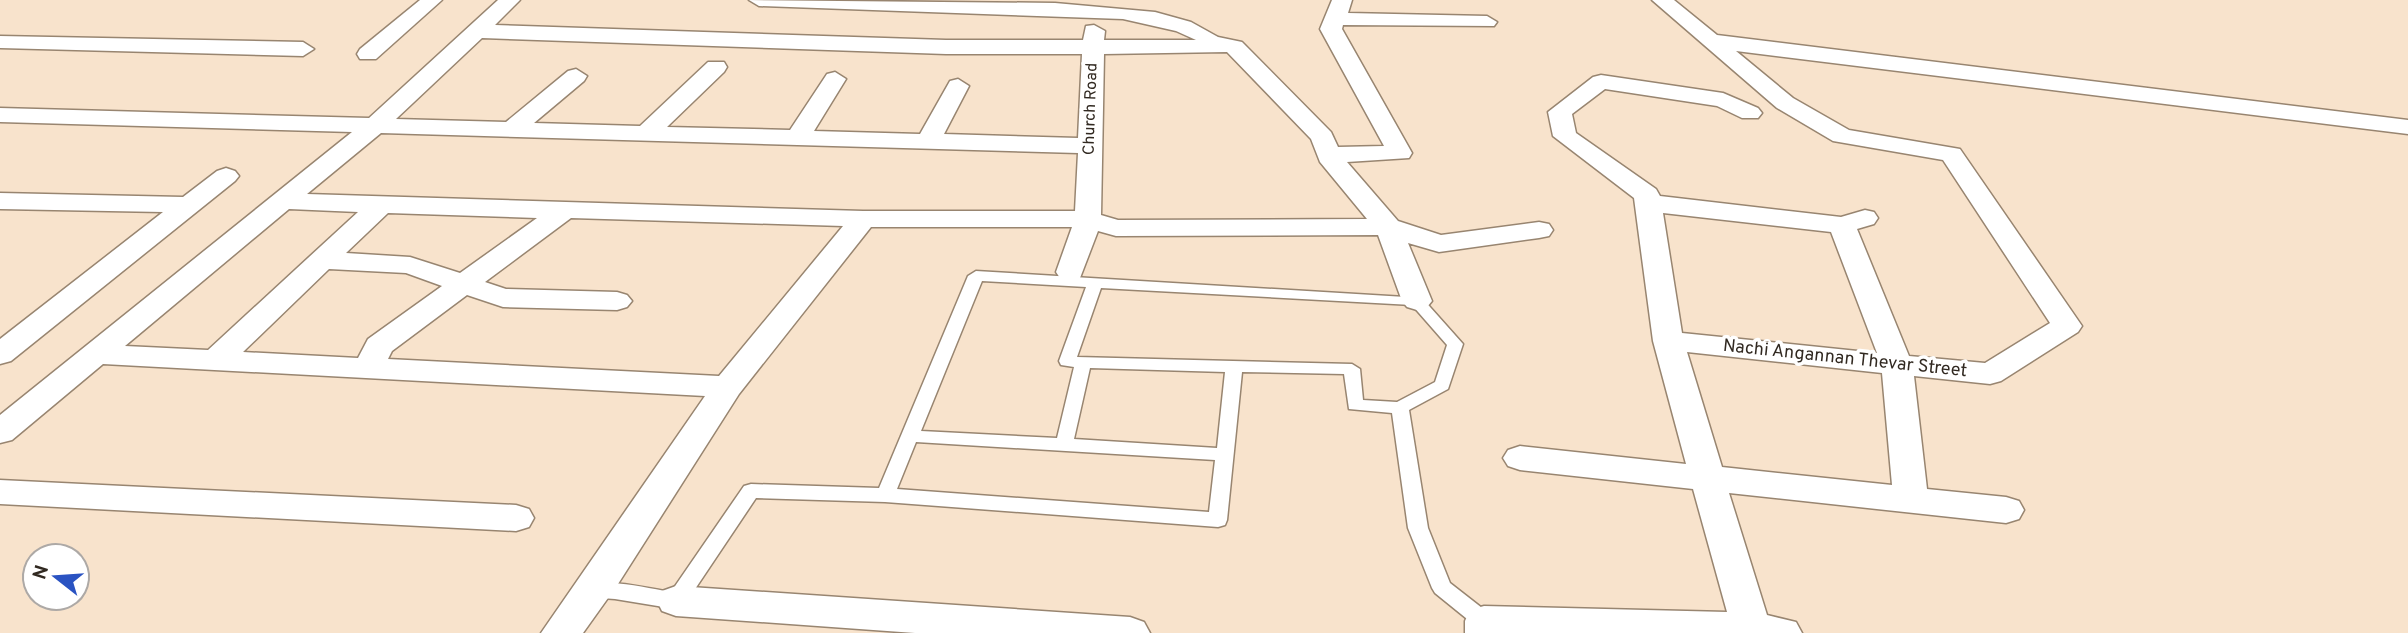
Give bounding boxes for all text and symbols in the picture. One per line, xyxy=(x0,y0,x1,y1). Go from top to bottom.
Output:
street label: Church Road xyxy=(1079,63,1103,155)
street label: Nachi Angannan Thevar Street xyxy=(1722,335,1968,383)
north arrow xyxy=(21,542,91,612)
text: N xyxy=(28,563,55,583)

